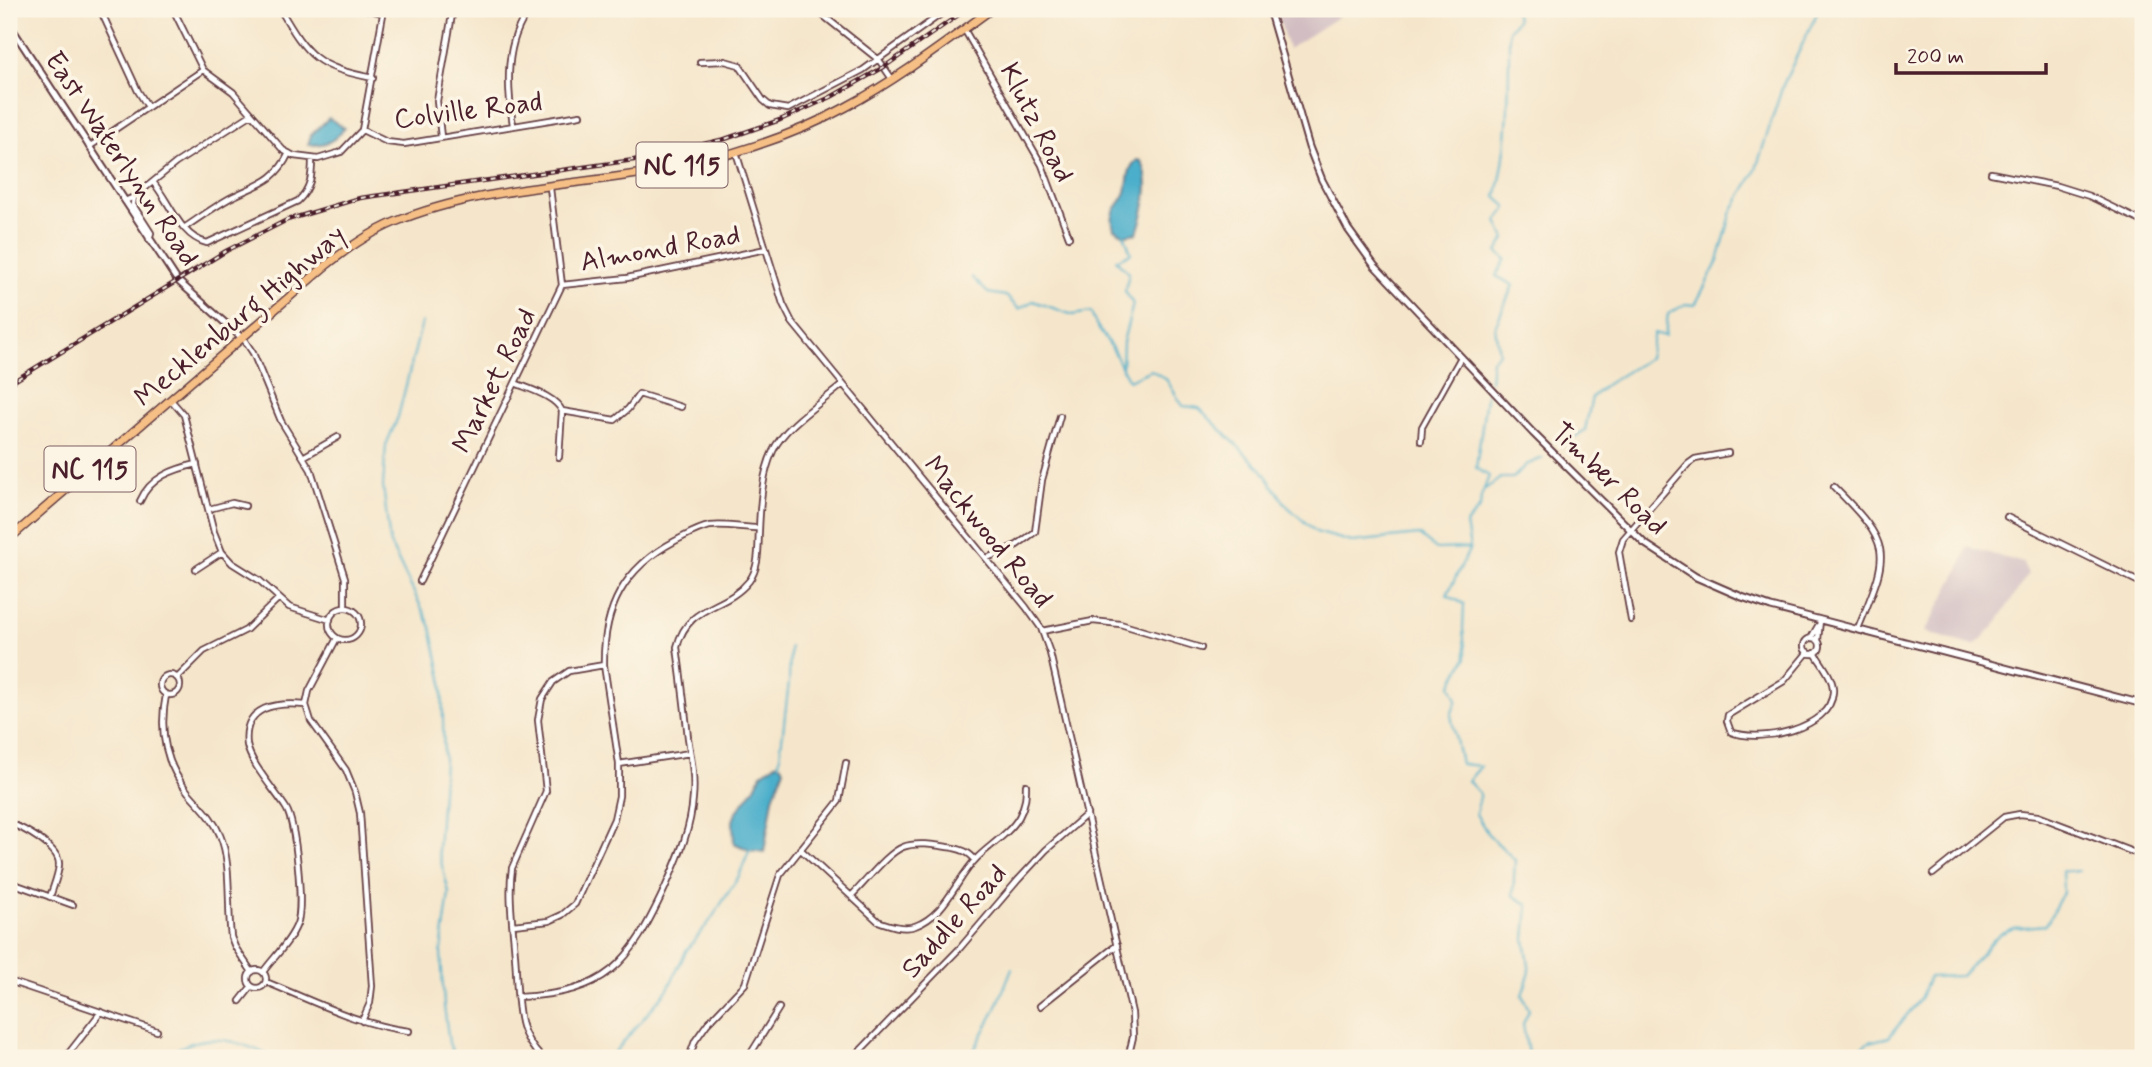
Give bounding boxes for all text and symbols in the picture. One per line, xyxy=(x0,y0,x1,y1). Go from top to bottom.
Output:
scale bar xyxy=(1896,32,2047,76)
text: 200 m xyxy=(1907,43,1964,71)
street label: East Waterlynn Road xyxy=(35,44,207,274)
street label: Klutz Road xyxy=(990,57,1082,189)
street label: Colville Road xyxy=(392,84,545,139)
road number: NC 115 xyxy=(636,142,728,188)
street label: Mecklenburg Highway xyxy=(127,217,356,419)
street label: Almond Road xyxy=(578,217,743,282)
street label: Market Road xyxy=(444,303,546,460)
street label: Timber Road xyxy=(1542,415,1674,545)
road number: NC 115 xyxy=(44,446,136,491)
street label: Mackwood Road xyxy=(914,449,1060,616)
street label: Saddle Road xyxy=(894,857,1016,987)

